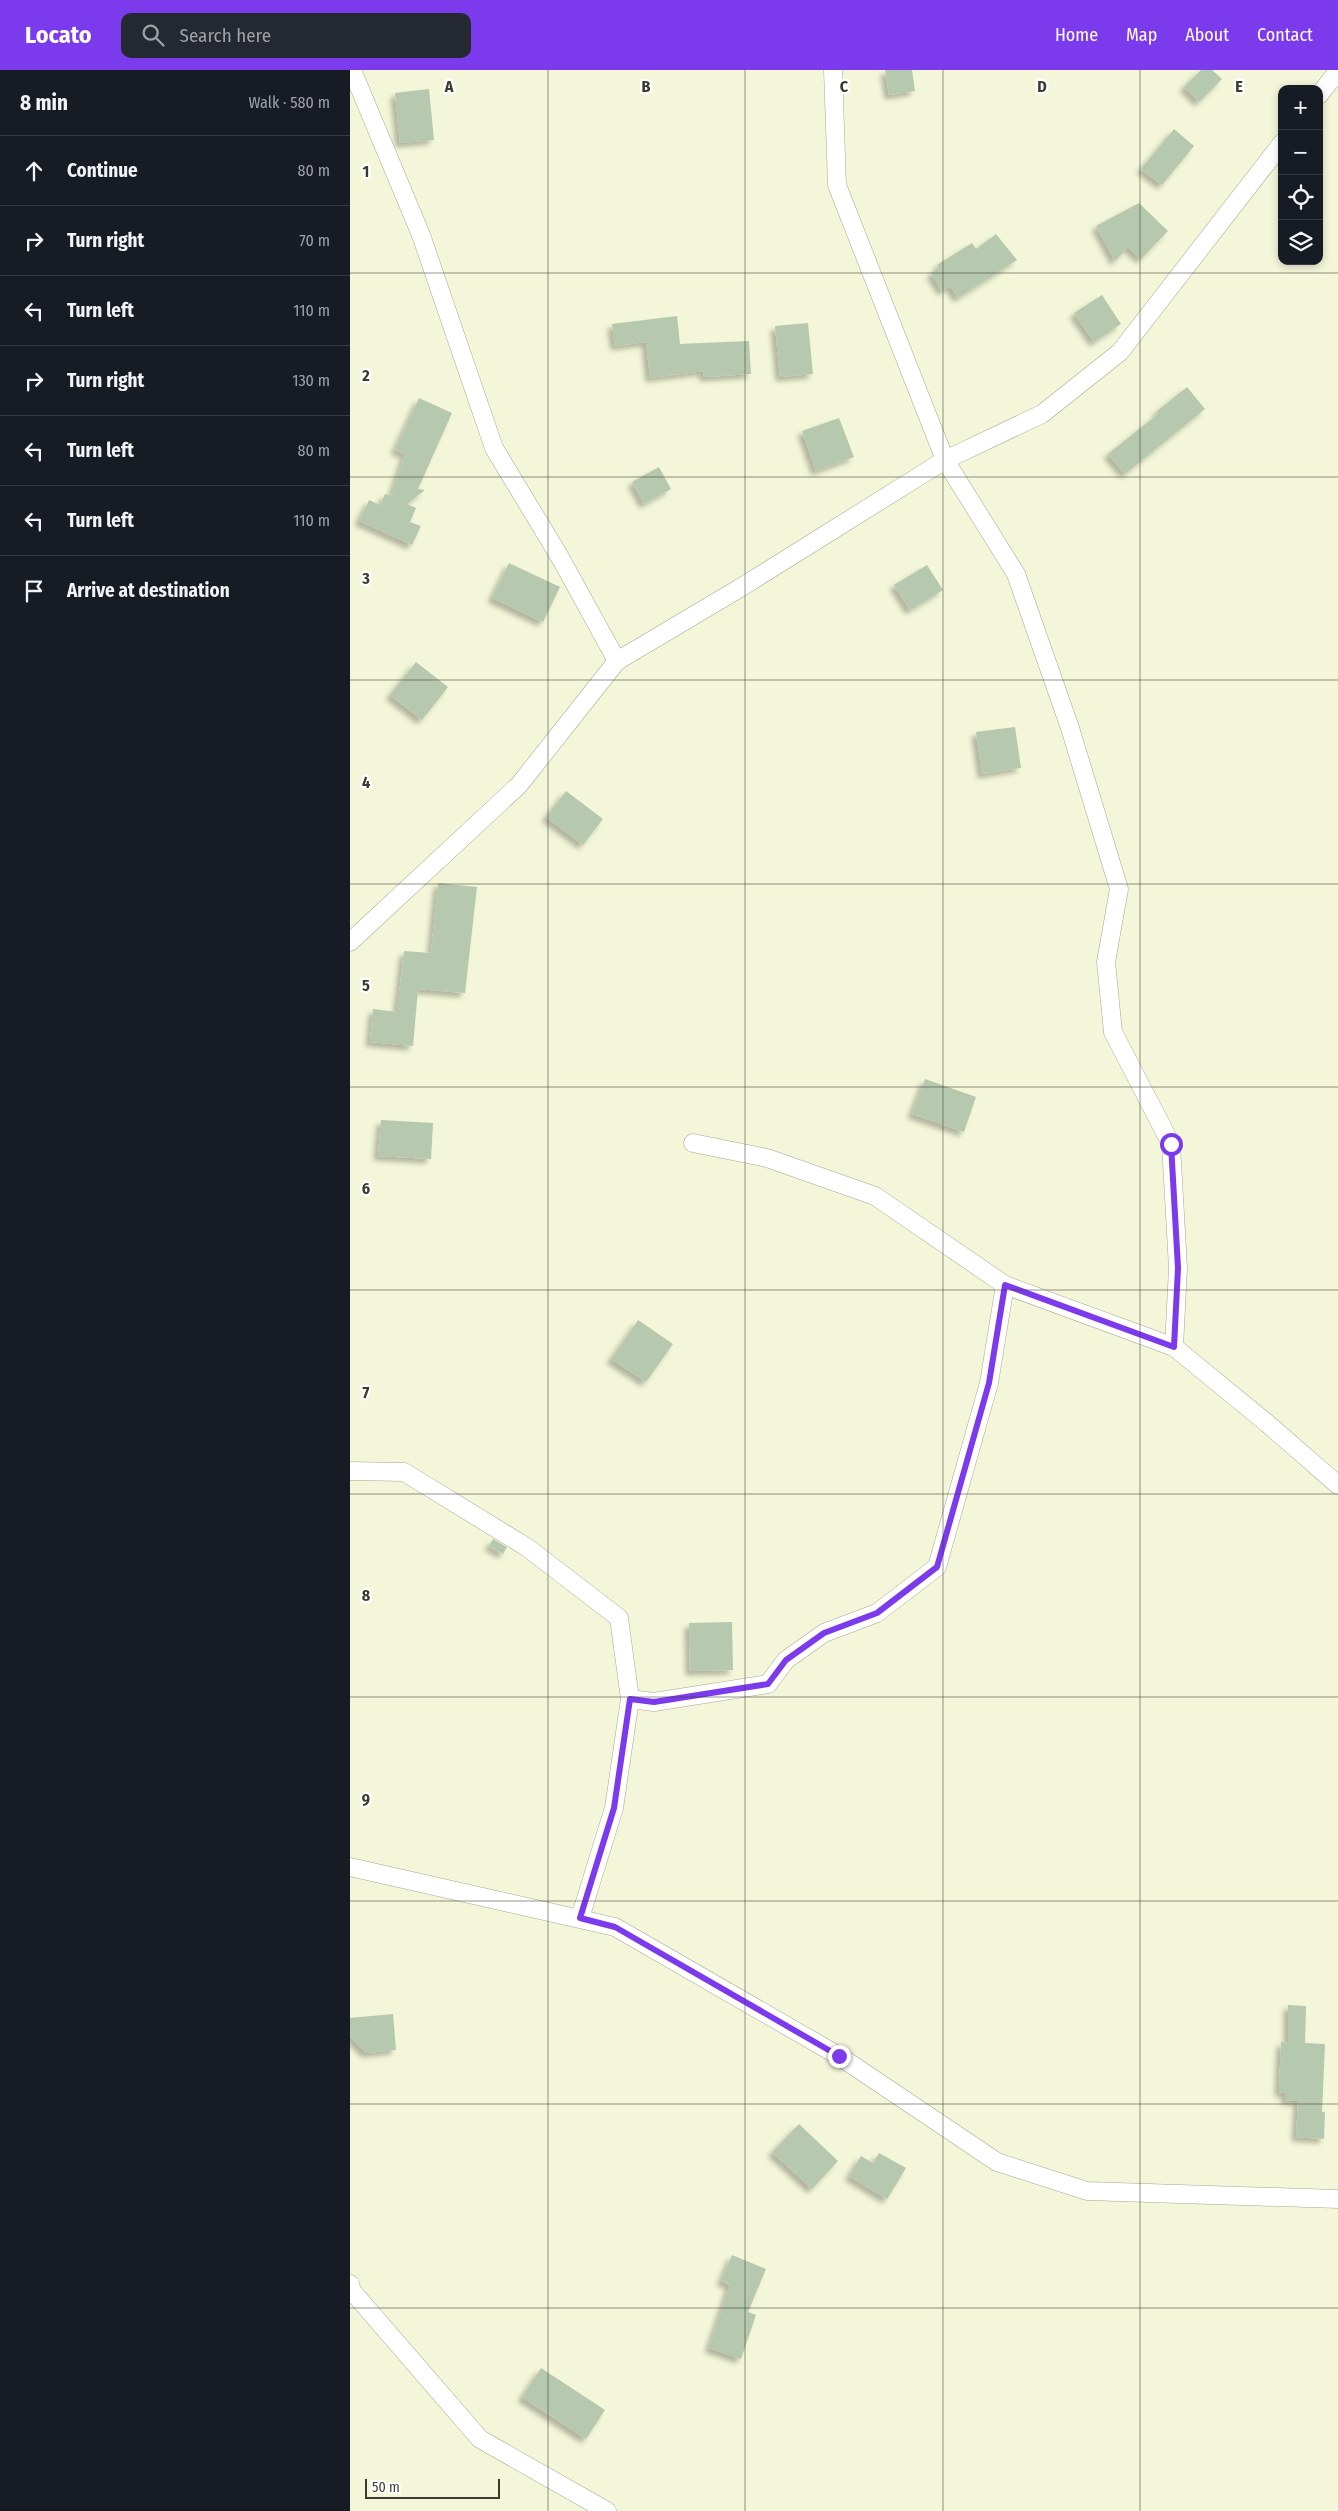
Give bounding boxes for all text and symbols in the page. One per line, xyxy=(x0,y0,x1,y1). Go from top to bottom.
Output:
search box xyxy=(121,13,471,58)
text: Locato xyxy=(25,21,91,49)
icon: search xyxy=(139,21,167,49)
text: Search here xyxy=(179,24,271,47)
text: Home xyxy=(1055,24,1098,46)
text: Map xyxy=(1126,24,1157,46)
text: About xyxy=(1185,24,1229,46)
text: Contact xyxy=(1257,24,1313,46)
text: A xyxy=(444,77,454,96)
text: B xyxy=(642,77,651,96)
text: C xyxy=(840,77,849,96)
text: D xyxy=(1037,77,1047,96)
text: E xyxy=(1235,77,1243,96)
map controls xyxy=(1278,85,1323,265)
button: + xyxy=(1278,85,1323,130)
text: 8 min xyxy=(20,90,68,116)
text: Walk · 580 m xyxy=(248,93,330,112)
button: − xyxy=(1278,130,1323,175)
icon: ahead xyxy=(20,157,48,185)
text: Continue xyxy=(67,159,138,182)
text: 80 m xyxy=(298,161,330,180)
text: 1 xyxy=(363,162,369,181)
button: locate xyxy=(1278,175,1323,220)
button: layers xyxy=(1278,220,1323,265)
icon: right xyxy=(20,227,48,255)
text: Turn right xyxy=(67,229,144,252)
text: 70 m xyxy=(299,231,330,250)
icon: left xyxy=(20,297,48,325)
text: Turn left xyxy=(67,299,134,322)
text: 110 m xyxy=(293,301,330,320)
text: 2 xyxy=(361,366,370,385)
icon: right xyxy=(20,367,48,395)
text: Turn right xyxy=(67,369,144,392)
text: 130 m xyxy=(292,371,330,390)
icon: left xyxy=(20,437,48,465)
text: Turn left xyxy=(67,439,134,462)
text: 80 m xyxy=(298,441,330,460)
icon: left xyxy=(20,507,48,535)
text: Turn left xyxy=(67,509,134,532)
text: 110 m xyxy=(293,511,330,530)
text: 3 xyxy=(361,569,370,588)
icon: arrive xyxy=(20,577,48,605)
text: Arrive at destination xyxy=(67,579,230,602)
text: 4 xyxy=(362,773,370,792)
text: 5 xyxy=(362,976,370,995)
route start xyxy=(1160,1133,1183,1156)
text: 6 xyxy=(362,1179,370,1198)
text: 7 xyxy=(363,1383,370,1402)
text: 8 xyxy=(362,1586,371,1605)
text: 9 xyxy=(362,1790,370,1809)
route end xyxy=(828,2045,851,2068)
scale bar xyxy=(365,2476,500,2499)
text: 50 m xyxy=(372,2479,400,2496)

